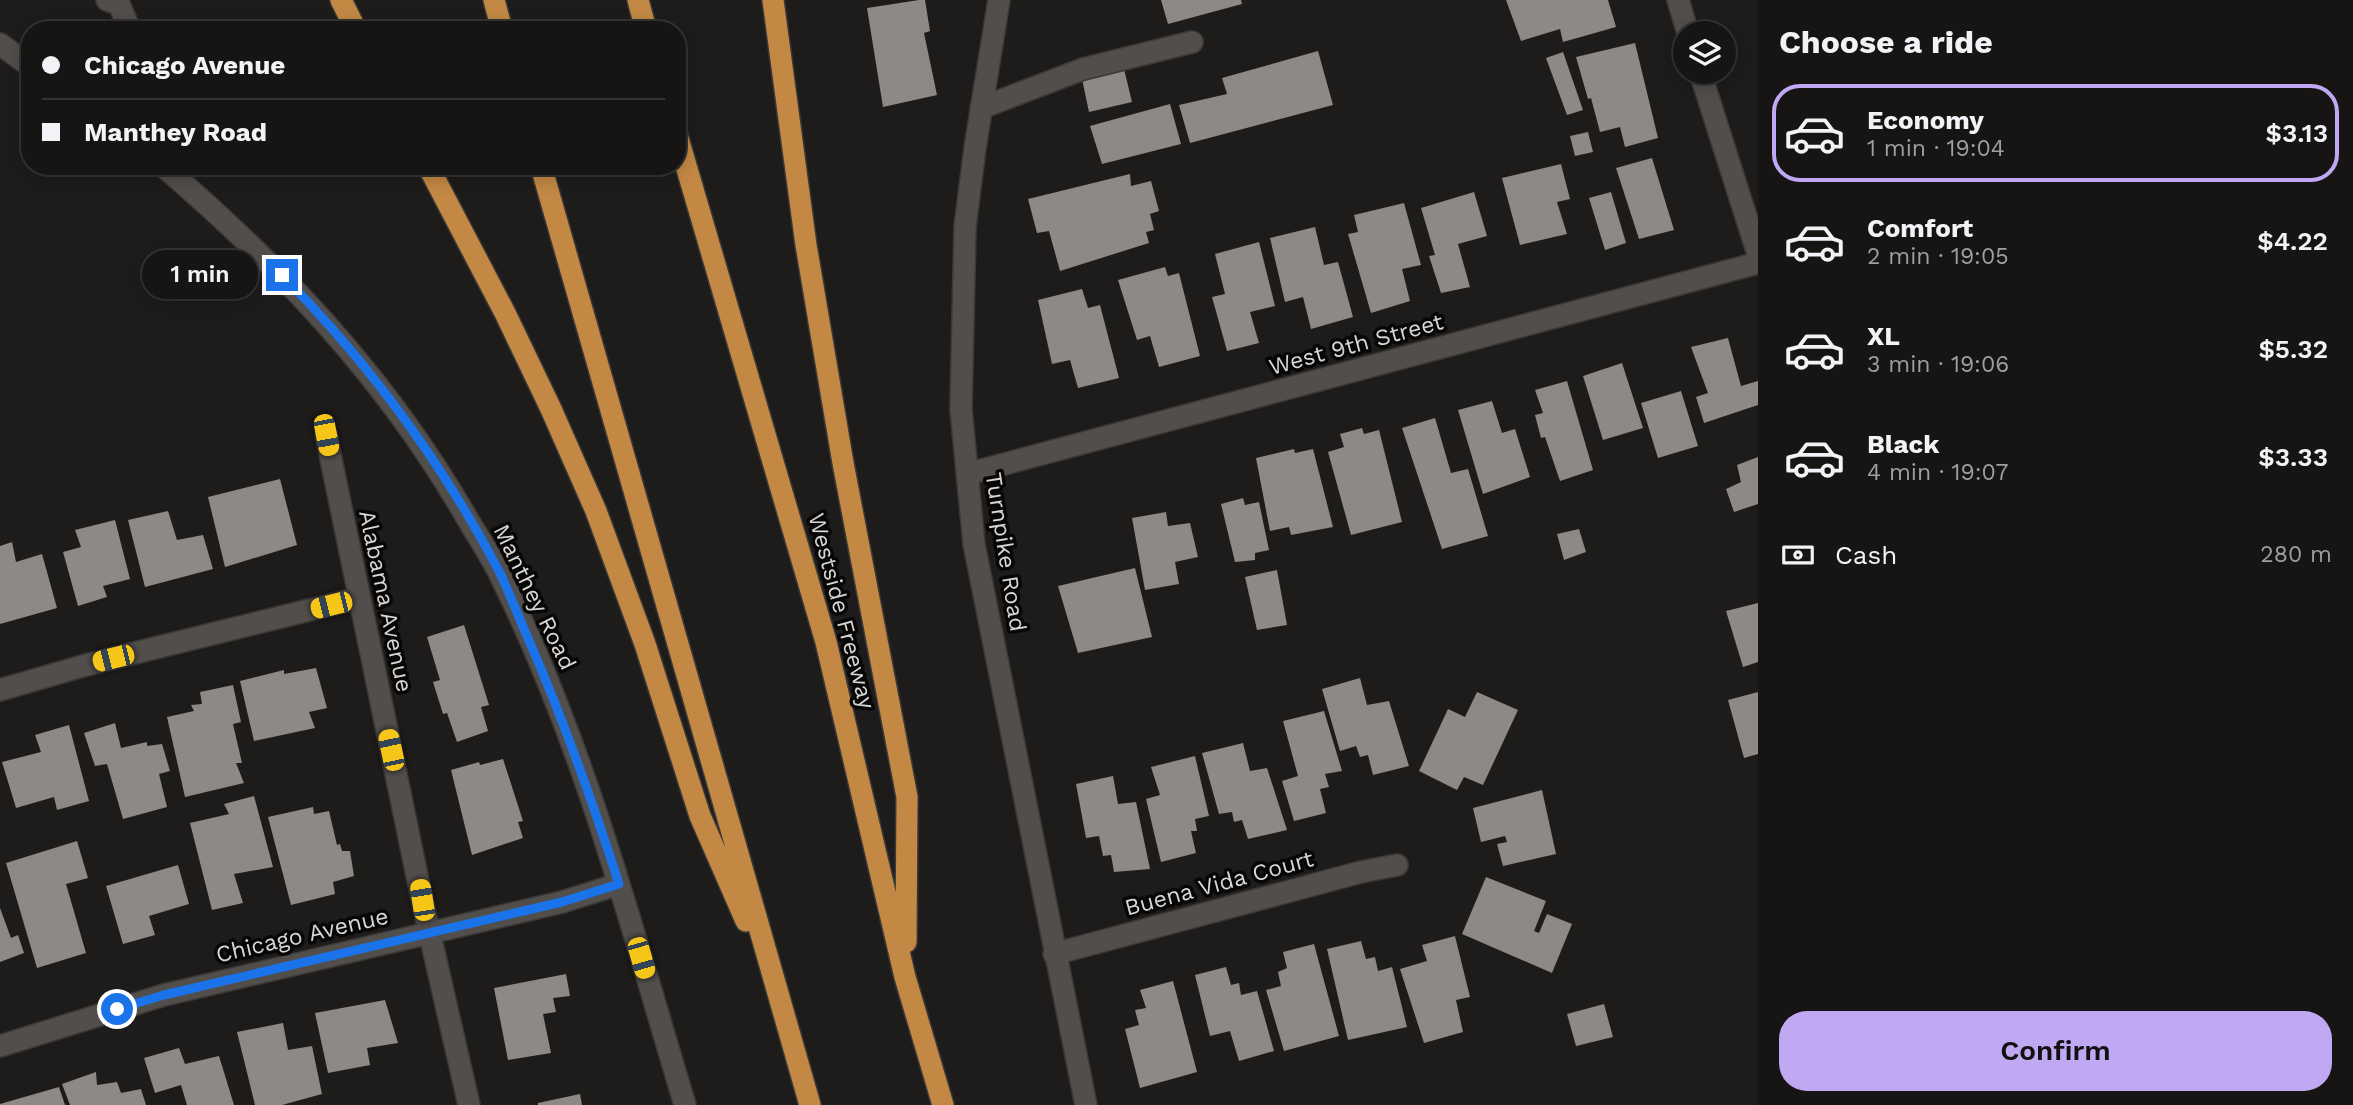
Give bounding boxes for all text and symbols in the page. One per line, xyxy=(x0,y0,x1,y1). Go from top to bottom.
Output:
map controls xyxy=(1673,21,1736,84)
button: layers xyxy=(1673,21,1736,84)
text: Choose a ride xyxy=(1779,23,1993,61)
text: Chicago Avenue xyxy=(84,50,285,80)
icon: car xyxy=(1783,102,1846,165)
text: Economy xyxy=(1867,105,1984,135)
text: Manthey Road xyxy=(84,117,267,147)
text: $3.13 xyxy=(2266,118,2328,148)
text: 1 min · 19:04 xyxy=(1867,135,2005,162)
icon: car xyxy=(1783,210,1846,273)
text: Comfort xyxy=(1867,213,1973,243)
text: $4.22 xyxy=(2257,226,2328,256)
text: 2 min · 19:05 xyxy=(1867,243,2009,270)
callout: 1 min xyxy=(142,250,258,300)
route end xyxy=(266,259,298,291)
text: 1 min xyxy=(170,261,230,288)
street label: West 9th Street xyxy=(1266,308,1447,381)
icon: car xyxy=(1783,318,1846,381)
text: XL xyxy=(1867,321,1900,351)
text: $5.32 xyxy=(2258,334,2328,364)
text: 3 min · 19:06 xyxy=(1867,351,2009,378)
car xyxy=(312,412,341,458)
icon: car xyxy=(1783,426,1846,489)
text: Black xyxy=(1867,429,1939,459)
text: $3.33 xyxy=(2258,442,2328,472)
text: 4 min · 19:07 xyxy=(1867,459,2008,486)
street label: Turnpike Road xyxy=(980,471,1031,634)
street label: Alabama Avenue xyxy=(353,508,418,695)
street label: Westside Freeway xyxy=(802,510,881,712)
street label: Manthey Road xyxy=(488,520,581,674)
icon: cash xyxy=(1779,536,1817,574)
text: Cash xyxy=(1835,540,1897,570)
text: 280 m xyxy=(2260,541,2332,568)
car xyxy=(309,590,354,620)
car xyxy=(91,643,136,673)
car xyxy=(377,727,406,773)
street label: Buena Vida Court xyxy=(1122,845,1317,922)
car xyxy=(409,878,436,922)
street label: Chicago Avenue xyxy=(213,902,391,968)
car xyxy=(626,935,657,981)
route start xyxy=(101,993,133,1025)
button: Confirm xyxy=(1779,1011,2332,1091)

